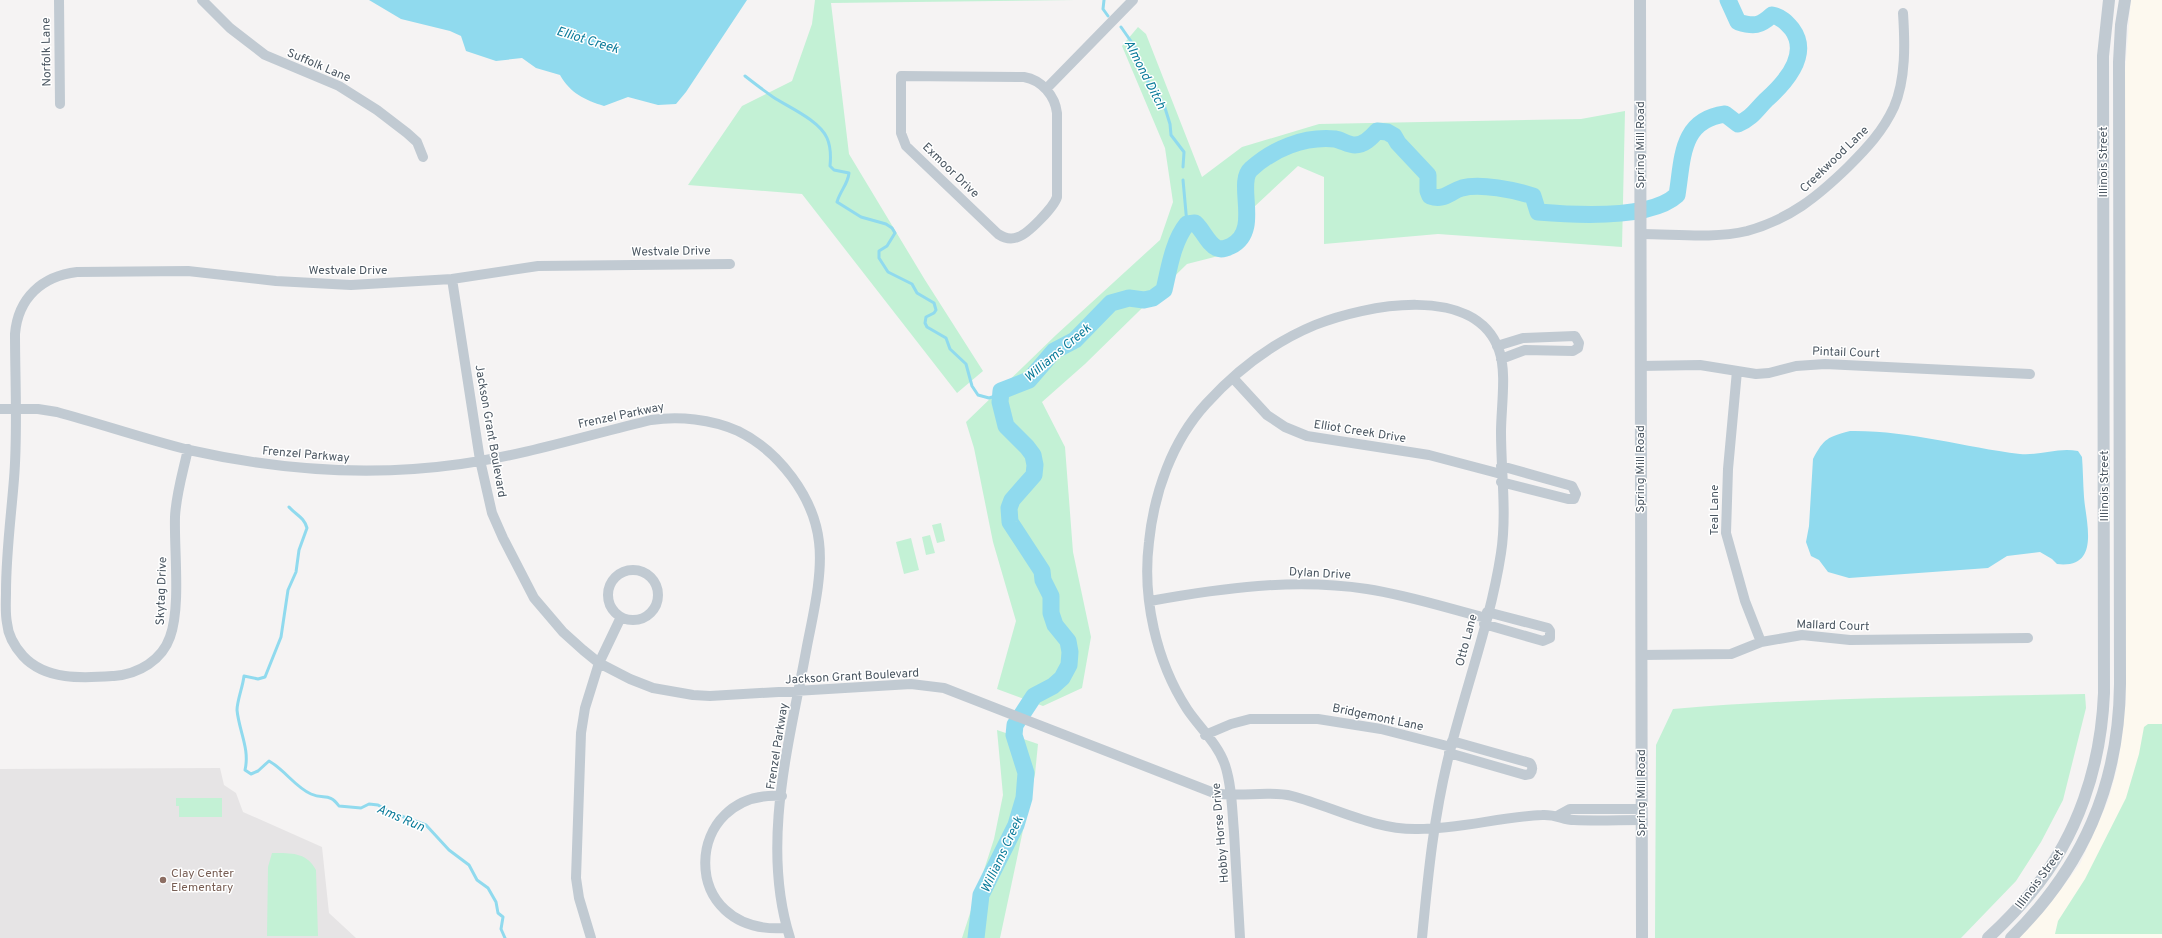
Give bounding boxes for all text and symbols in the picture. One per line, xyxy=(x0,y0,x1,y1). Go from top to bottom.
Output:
street label: Norfolk Lane xyxy=(38,17,56,87)
water label: Elliot Creek xyxy=(554,24,621,58)
water label: Almond Ditch xyxy=(1120,37,1169,112)
street label: Suffolk Lane xyxy=(284,45,353,86)
street label: Spring Mill Road xyxy=(1633,101,1649,189)
street label: Creekwood Lane xyxy=(1797,123,1873,197)
street label: Illinois Street xyxy=(2096,127,2112,197)
street label: Exmoor Drive xyxy=(918,140,982,202)
street label: Westvale Drive xyxy=(631,243,711,261)
street label: Westvale Drive xyxy=(308,263,388,279)
water label: Williams Creek xyxy=(1022,321,1095,386)
street label: Pintail Court xyxy=(1812,344,1880,362)
street label: Jackson Grant Boulevard xyxy=(470,364,510,499)
street label: Frenzel Parkway xyxy=(577,399,666,433)
street label: Elliot Creek Drive xyxy=(1312,417,1407,447)
street label: Spring Mill Road xyxy=(1633,425,1649,513)
street label: Frenzel Parkway xyxy=(262,443,350,467)
street label: Illinois Street xyxy=(2097,451,2113,521)
street label: Teal Lane xyxy=(1707,484,1723,536)
street label: Skytag Drive xyxy=(153,556,171,626)
street label: Dylan Drive xyxy=(1289,564,1351,584)
street label: Otto Lane xyxy=(1452,612,1482,668)
street label: Mallard Court xyxy=(1796,617,1870,635)
street label: Jackson Grant Boulevard xyxy=(785,665,920,689)
street label: Bridgemont Lane xyxy=(1331,700,1425,735)
street label: Frenzel Parkway xyxy=(763,702,793,791)
street label: Spring Mill Road xyxy=(1634,749,1650,837)
street label: Hobby Horse Drive xyxy=(1209,782,1233,884)
water label: Ams Run xyxy=(374,802,426,836)
water label: Williams Creek xyxy=(978,814,1028,896)
street label: Illinois Street xyxy=(2012,846,2068,913)
place label: Clay Center Elementary xyxy=(171,866,234,896)
marker: Clay Center Elementary xyxy=(158,875,168,885)

